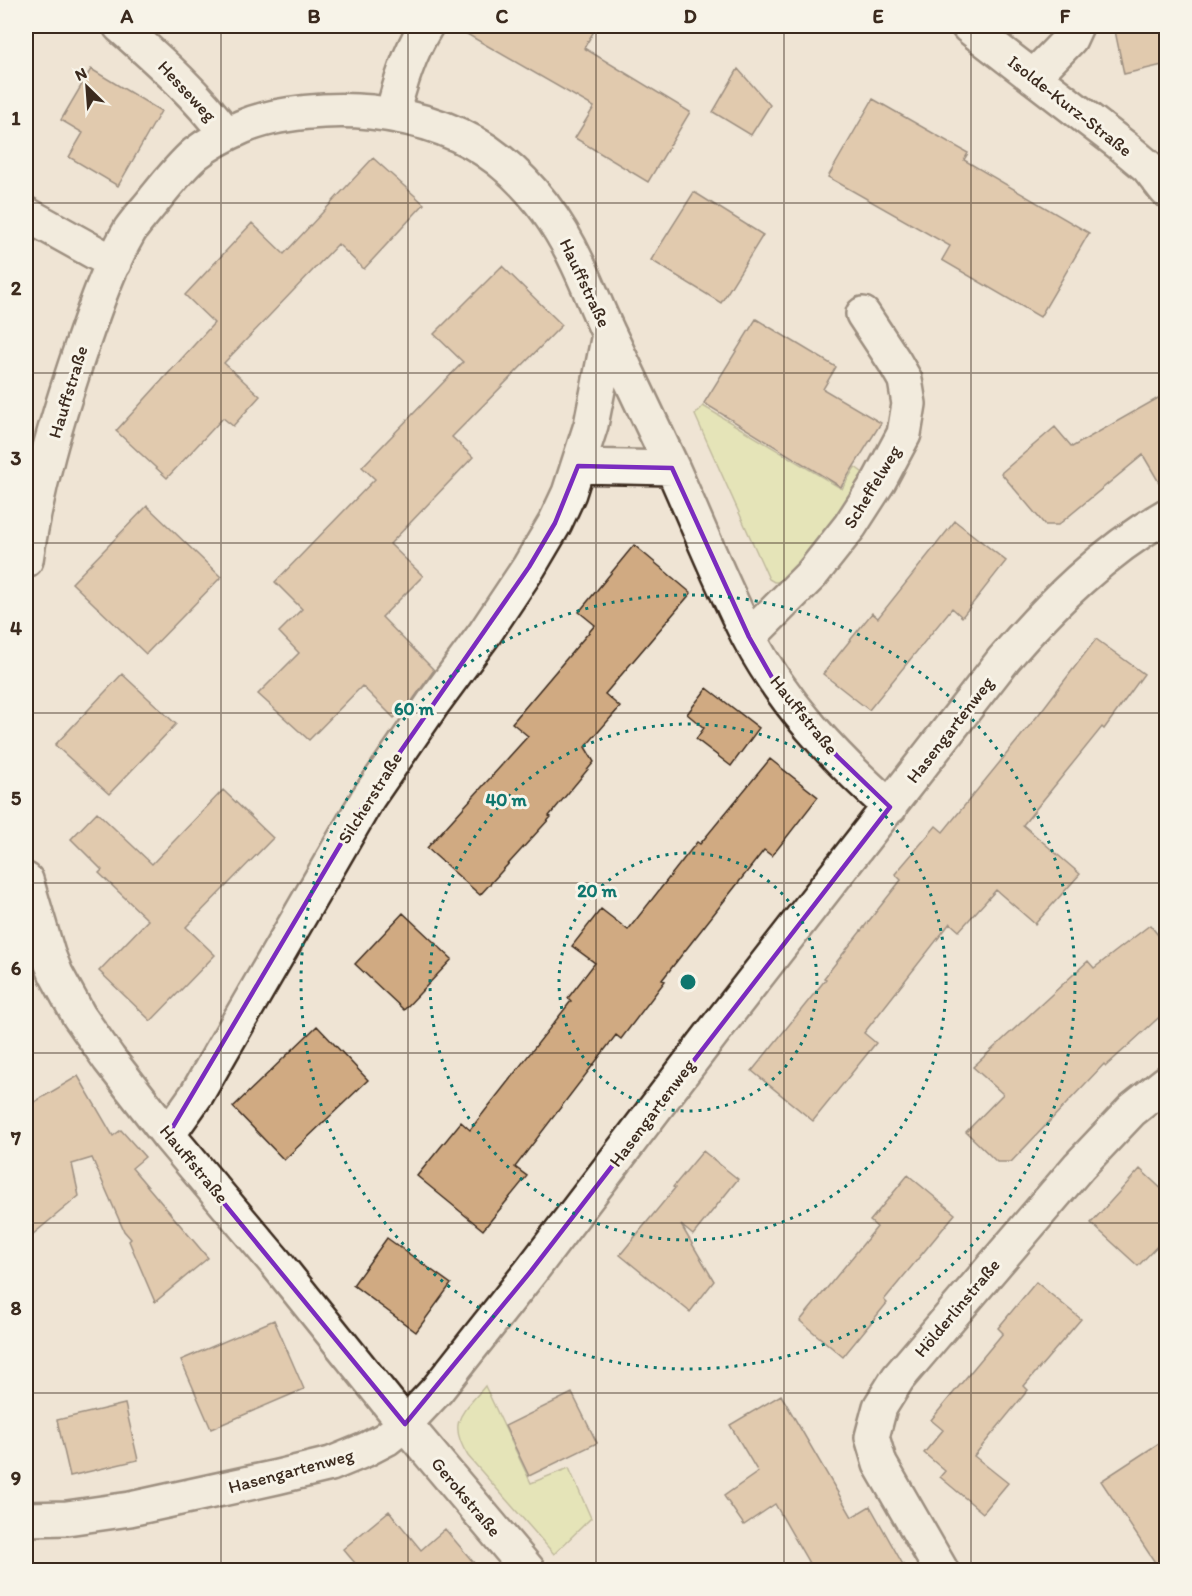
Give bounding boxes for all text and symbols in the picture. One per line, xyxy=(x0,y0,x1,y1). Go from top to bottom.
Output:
text: A xyxy=(120,4,134,28)
text: B xyxy=(308,4,321,28)
text: C xyxy=(496,4,509,28)
text: D xyxy=(683,4,697,28)
text: E xyxy=(872,4,884,28)
text: F xyxy=(1060,4,1071,28)
street label: Isolde-Kurz-Straße xyxy=(1003,51,1137,161)
street label: Hesseweg xyxy=(153,56,221,127)
north arrow xyxy=(57,57,117,117)
text: N xyxy=(72,63,90,85)
text: 1 xyxy=(11,106,21,130)
street label: Hauffstraße xyxy=(555,235,615,331)
text: 2 xyxy=(11,276,22,300)
street label: Hauffstraße xyxy=(44,343,92,441)
street label: Scheffelweg xyxy=(839,441,906,533)
text: 3 xyxy=(11,446,22,470)
text: 4 xyxy=(10,616,22,640)
street label: Hauffstraße xyxy=(765,671,843,759)
street label: Hasengartenweg xyxy=(902,672,999,788)
text: 60 m xyxy=(394,698,435,720)
street label: Silcherstraße xyxy=(333,748,407,848)
text: 5 xyxy=(11,786,22,810)
text: 40 m xyxy=(485,789,527,811)
text: 20 m xyxy=(577,880,618,902)
text: 6 xyxy=(11,956,22,980)
centre of rings xyxy=(678,972,698,992)
street label: Hasengartenweg xyxy=(604,1054,700,1171)
street label: Hauffstraße xyxy=(155,1120,233,1208)
text: 7 xyxy=(10,1126,21,1150)
street label: Hölderlinstraße xyxy=(909,1254,1005,1362)
text: 8 xyxy=(11,1296,22,1320)
street label: Hasengartenweg xyxy=(226,1443,357,1498)
street label: Gerokstraße xyxy=(426,1453,506,1541)
text: 9 xyxy=(11,1466,21,1490)

